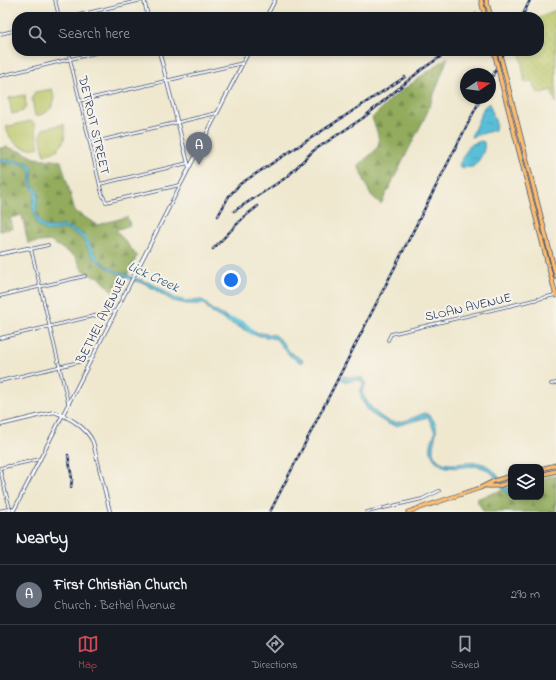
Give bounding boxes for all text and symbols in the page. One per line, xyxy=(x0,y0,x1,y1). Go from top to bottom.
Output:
search box xyxy=(12,12,544,56)
icon: search xyxy=(26,23,48,45)
text: Search here xyxy=(58,23,130,45)
north arrow xyxy=(460,68,496,104)
street label: DETROIT STREET xyxy=(73,73,114,177)
pin: A xyxy=(186,132,212,165)
water label: Lick Creek xyxy=(124,256,183,299)
your location xyxy=(221,270,241,290)
street label: BETHEL AVENUE xyxy=(71,274,131,368)
street label: SLOAN AVENUE xyxy=(423,288,514,327)
map controls xyxy=(508,464,544,500)
button: layers xyxy=(508,464,544,500)
text: Nearby xyxy=(16,526,68,551)
text: First Christian Church xyxy=(54,574,187,596)
text: A xyxy=(25,585,33,604)
text: 290 m xyxy=(511,585,540,604)
text: Church · Bethel Avenue xyxy=(54,596,175,615)
tab: Map xyxy=(77,633,99,673)
tab: Directions xyxy=(252,633,297,673)
tab: Saved xyxy=(451,633,479,673)

